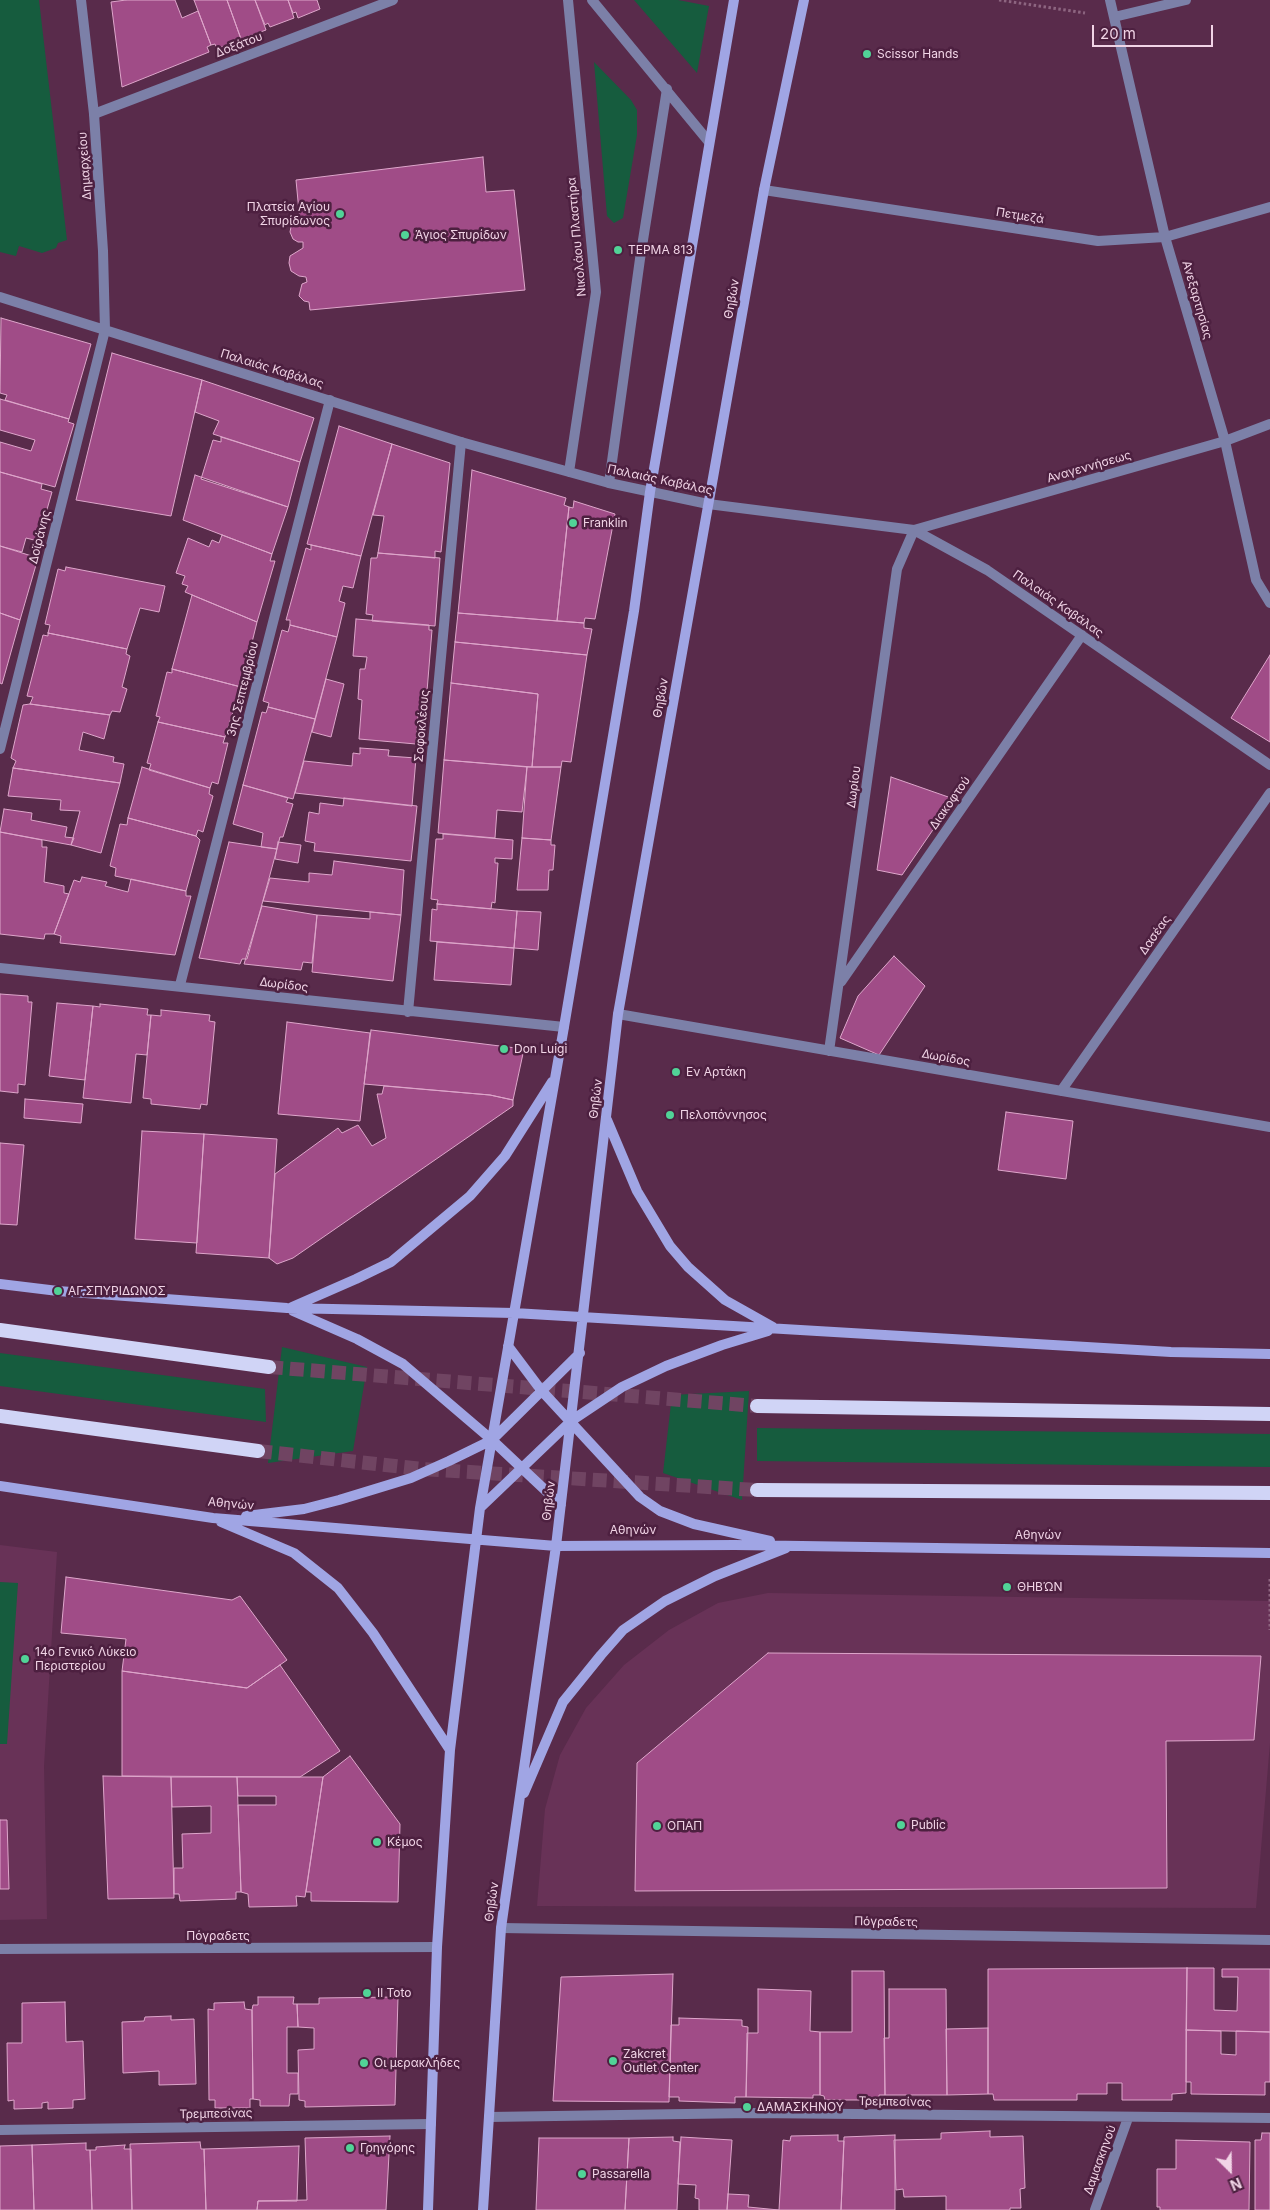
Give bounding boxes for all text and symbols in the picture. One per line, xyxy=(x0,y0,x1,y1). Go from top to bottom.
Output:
scale bar xyxy=(1095,15,1216,47)
text: 20 m xyxy=(1100,24,1136,43)
street label: Δοξάτου xyxy=(213,29,265,61)
place label: Scissor Hands xyxy=(877,47,959,61)
marker: Scissor Hands xyxy=(861,48,873,60)
street label: Δημαρχείου xyxy=(75,131,95,201)
street label: Νικολάου Πλαστήρα xyxy=(565,177,589,297)
place label: Πλατεία Αγίου Σπυρίδωνος xyxy=(247,200,330,228)
street label: Πετμεζά xyxy=(995,205,1045,227)
marker: Πλατεία Αγίου Σπυρίδωνος xyxy=(334,208,346,220)
place label: Άγιος Σπυρίδων xyxy=(415,228,507,242)
marker: Άγιος Σπυρίδων xyxy=(399,229,411,241)
place label: ΤΕΡΜΑ 813 xyxy=(628,243,693,257)
marker: ΤΕΡΜΑ 813 xyxy=(612,244,624,256)
street label: Ανεξαρτησίας xyxy=(1179,259,1215,341)
street label: Θηβών xyxy=(721,278,743,320)
street label: Παλαιάς Καβάλας xyxy=(219,346,325,392)
street label: Αναγεννήσεως xyxy=(1045,448,1133,486)
street label: Παλαιάς Καβάλας xyxy=(606,462,714,498)
street label: Δοϊράνης xyxy=(26,509,54,565)
place label: Franklin xyxy=(583,516,628,530)
marker: Franklin xyxy=(567,517,579,529)
street label: Παλαιάς Καβάλας xyxy=(1010,567,1106,641)
street label: 3ης Σεπτεμβρίου xyxy=(224,640,262,738)
street label: Θηβών xyxy=(650,677,672,719)
street label: Σοφοκλέους xyxy=(412,689,432,763)
street label: Δωρίου xyxy=(844,765,864,809)
street label: Διακοφτού xyxy=(927,774,973,832)
street label: Δασέας xyxy=(1136,912,1174,958)
street label: Δωρίδος xyxy=(259,975,309,995)
place label: Don Luigi xyxy=(514,1042,567,1056)
marker: Don Luigi xyxy=(498,1043,510,1055)
street label: Δωρίδος xyxy=(921,1047,971,1069)
place label: Εν Αρτάκη xyxy=(686,1065,746,1079)
marker: Εν Αρτάκη xyxy=(670,1066,682,1078)
street label: Θηβών xyxy=(586,1078,606,1120)
place label: Πελοπόννησος xyxy=(680,1108,767,1122)
marker: Πελοπόννησος xyxy=(664,1109,676,1121)
place label: ΑΓ.ΣΠΥΡΙΔΩΝΟΣ xyxy=(68,1284,166,1298)
marker: ΑΓ.ΣΠΥΡΙΔΩΝΟΣ xyxy=(52,1285,64,1297)
street label: Θηβών xyxy=(539,1480,559,1522)
street label: Αθηνών xyxy=(207,1495,255,1513)
street label: Αθηνών xyxy=(610,1523,656,1537)
street label: Αθηνών xyxy=(1015,1528,1061,1542)
place label: ΘΗΒΏΝ xyxy=(1017,1580,1062,1594)
marker: ΘΗΒΏΝ xyxy=(1001,1581,1013,1593)
place label: 14ο Γενικό Λύκειο Περιστερίου xyxy=(35,1645,137,1673)
marker: 14ο Γενικό Λύκειο Περιστερίου xyxy=(19,1653,31,1665)
place label: Public xyxy=(911,1818,946,1832)
place label: ΟΠΑΠ xyxy=(667,1819,702,1833)
marker: Public xyxy=(895,1819,907,1831)
marker: ΟΠΑΠ xyxy=(651,1820,663,1832)
place label: Κέμος xyxy=(387,1835,423,1849)
marker: Κέμος xyxy=(371,1836,383,1848)
street label: Θηβών xyxy=(482,1881,502,1923)
street label: Πόγραδετς xyxy=(854,1914,918,1930)
street label: Πόγραδετς xyxy=(186,1929,250,1943)
place label: Il Toto xyxy=(377,1986,412,2000)
marker: Il Toto xyxy=(361,1987,373,1999)
place label: Zakcret Outlet Center xyxy=(623,2047,699,2075)
marker: Zakcret Outlet Center xyxy=(607,2055,619,2067)
place label: Οι μερακλήδες xyxy=(374,2056,460,2070)
marker: Οι μερακλήδες xyxy=(358,2057,370,2069)
street label: Τρεμπεσίνας xyxy=(858,2094,932,2110)
place label: ΔΑΜΑΣΚΗΝΟΥ xyxy=(757,2100,844,2114)
marker: ΔΑΜΑΣΚΗΝΟΥ xyxy=(741,2101,753,2113)
street label: Τρεμπεσίνας xyxy=(179,2106,253,2122)
street label: Δαμασκηνού xyxy=(1081,2123,1119,2197)
place label: Γρηγόρης xyxy=(360,2141,415,2155)
marker: Γρηγόρης xyxy=(344,2142,356,2154)
north arrow xyxy=(1205,2145,1255,2195)
place label: Passarella xyxy=(592,2167,650,2181)
marker: Passarella xyxy=(576,2168,588,2180)
text: N xyxy=(1228,2174,1244,2194)

